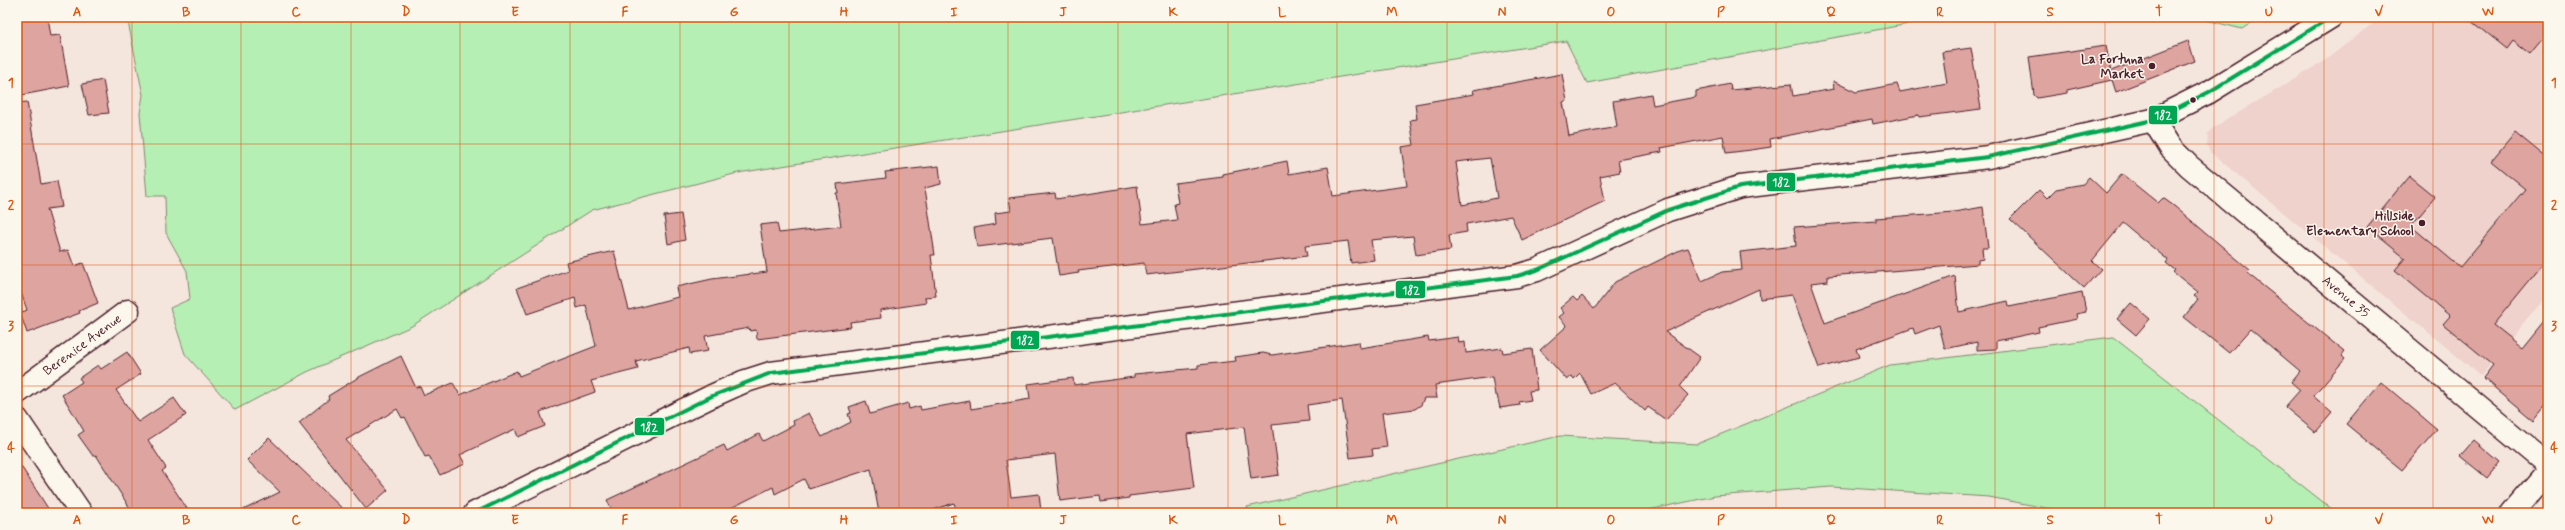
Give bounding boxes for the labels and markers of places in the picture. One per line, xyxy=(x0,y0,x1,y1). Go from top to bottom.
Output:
place label: La Fortuna Market xyxy=(2081,51,2144,83)
marker: La Fortuna Market xyxy=(2147,61,2157,71)
unlabelled marker xyxy=(2188,95,2198,105)
place label: Hillside Elementary School xyxy=(2306,208,2414,240)
marker: Hillside Elementary School xyxy=(2417,218,2427,228)

